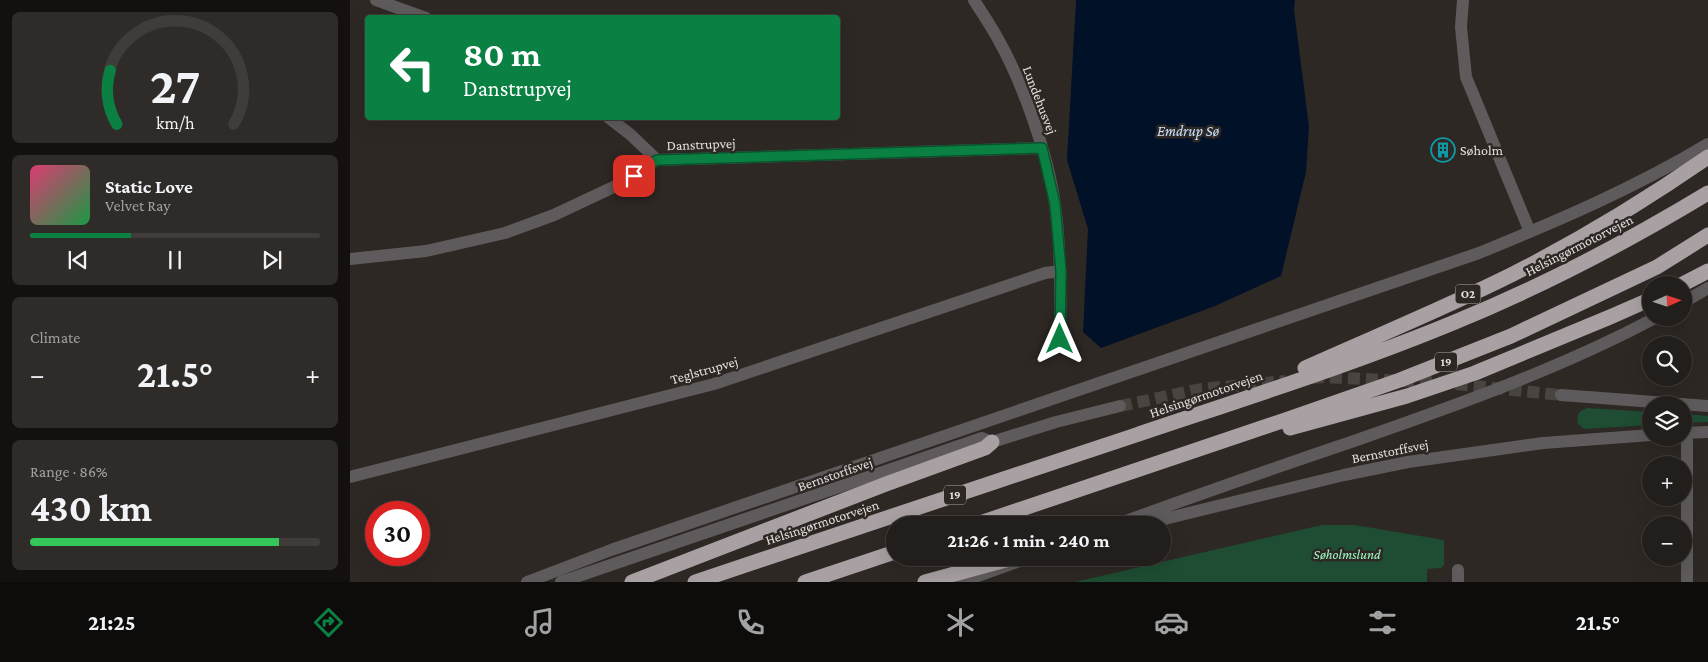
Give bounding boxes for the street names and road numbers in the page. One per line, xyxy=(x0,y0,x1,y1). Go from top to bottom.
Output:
street label: Lundehusvej xyxy=(1019,64,1060,137)
street label: Danstrupvej xyxy=(666,135,736,154)
street label: Helsingørmotorvejen xyxy=(1523,211,1636,280)
road number: O2 xyxy=(1456,284,1480,304)
road number: 19 xyxy=(1435,352,1457,372)
street label: Teglstrupvej xyxy=(668,353,740,388)
street label: Helsingørmotorvejen xyxy=(1147,367,1265,422)
street label: Bernstorffsvej xyxy=(1350,436,1430,467)
street label: Bernstorffsvej xyxy=(796,454,875,495)
road number: 19 xyxy=(944,486,966,504)
street label: Helsingørmotorvejen xyxy=(763,496,882,549)

